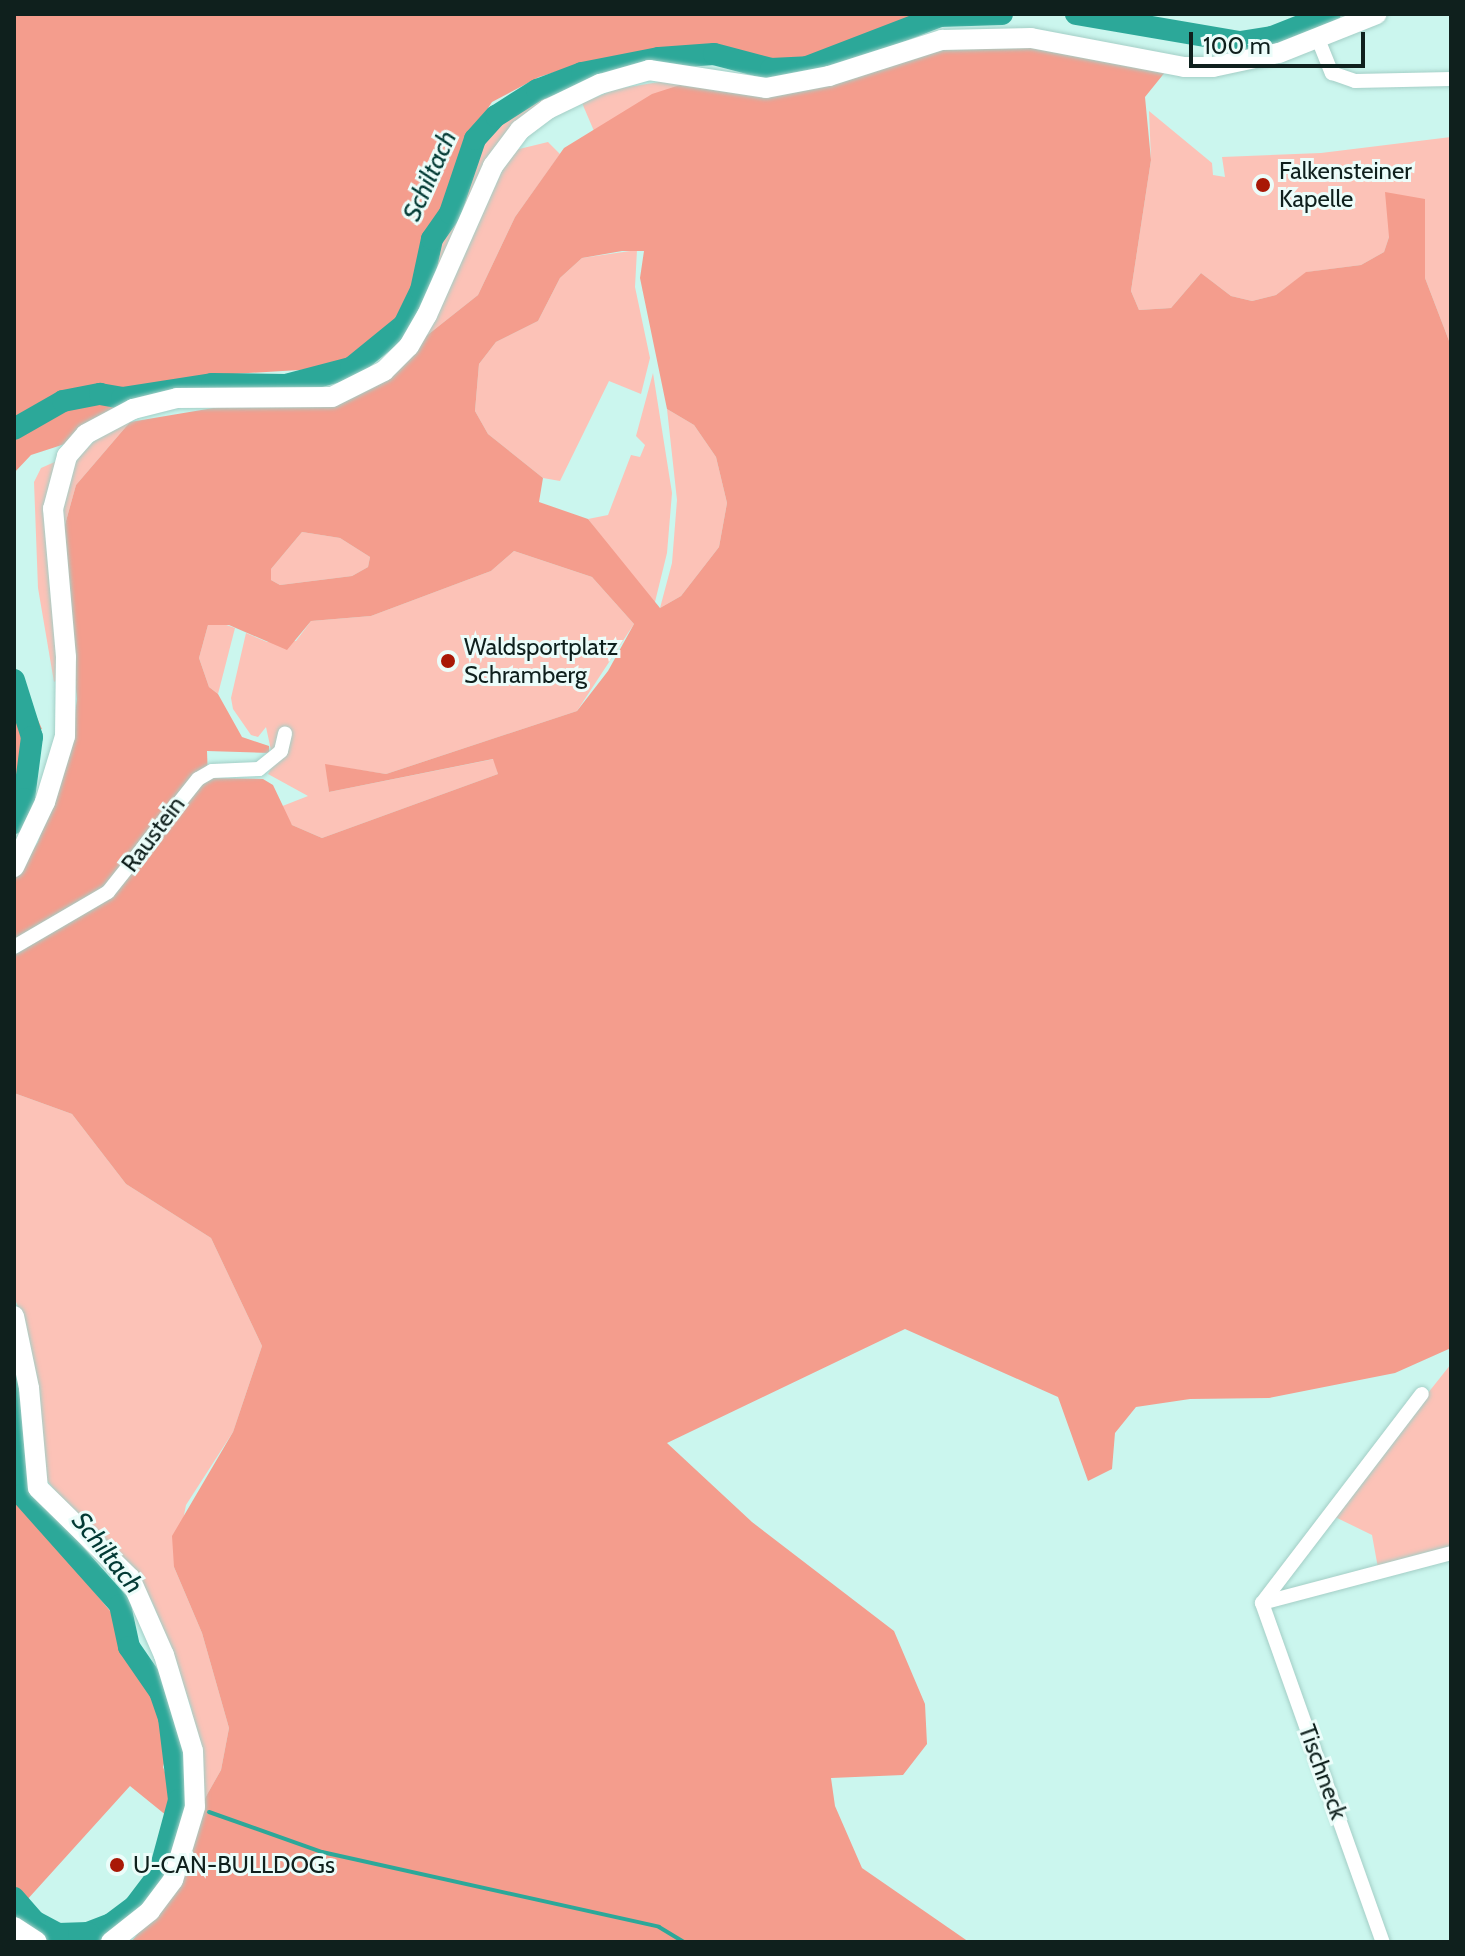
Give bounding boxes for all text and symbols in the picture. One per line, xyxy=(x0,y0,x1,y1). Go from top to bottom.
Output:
scale bar xyxy=(1193,16,1369,66)
text: 100 m xyxy=(1203,31,1271,60)
water label: Schiltach xyxy=(396,126,464,226)
place label: Falkensteiner Kapelle xyxy=(1279,157,1412,213)
marker: Falkensteiner Kapelle xyxy=(1254,176,1272,194)
place label: Waldsportplatz Schramberg xyxy=(464,633,618,689)
marker: Waldsportplatz Schramberg xyxy=(439,652,457,670)
street label: Raustein xyxy=(115,791,191,877)
water label: Schiltach xyxy=(65,1506,149,1600)
street label: Tischneck xyxy=(1293,1721,1353,1823)
place label: U-CAN-BULLDOGs xyxy=(133,1851,335,1879)
marker: U-CAN-BULLDOGs xyxy=(108,1856,126,1874)

